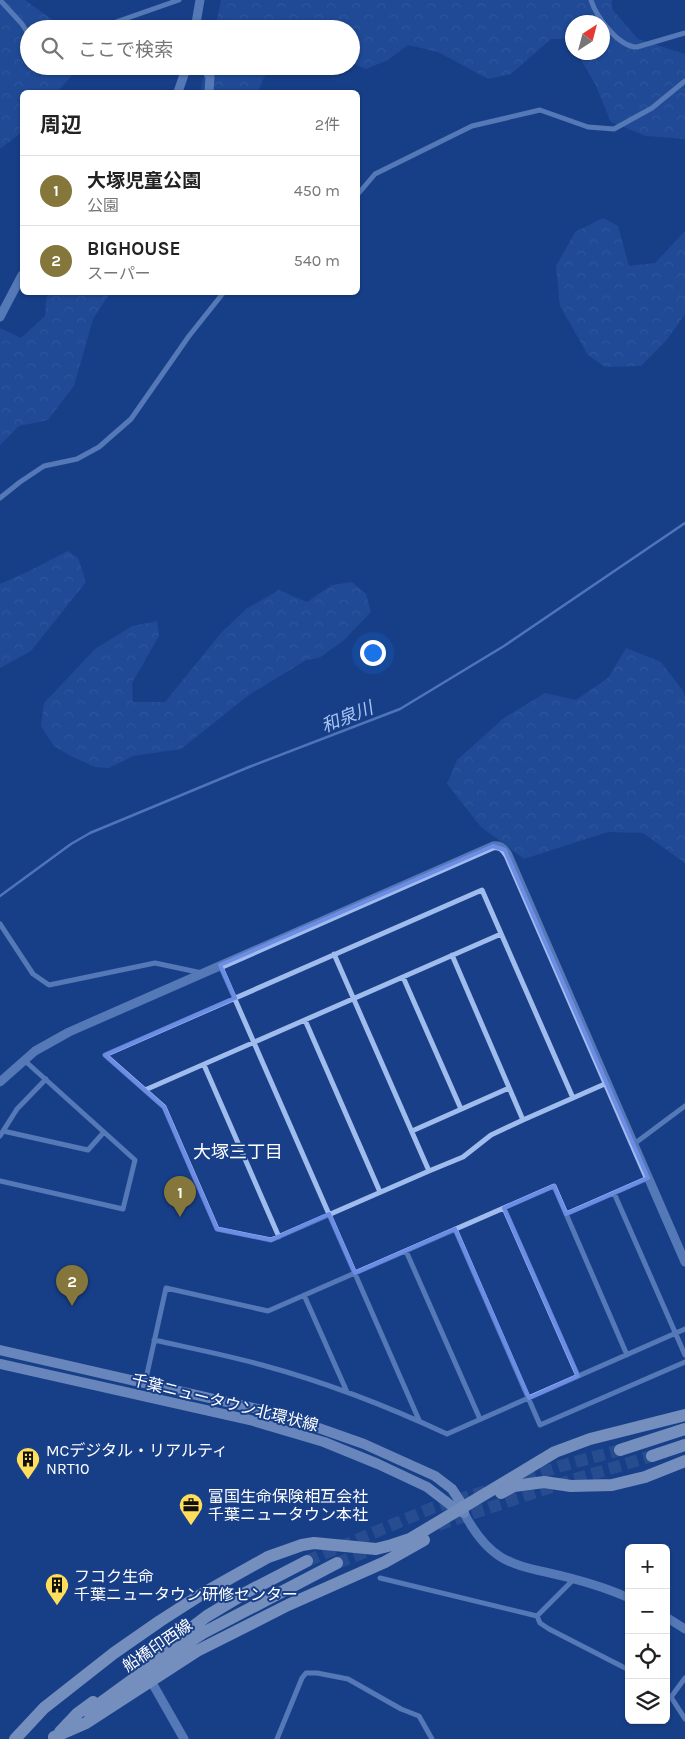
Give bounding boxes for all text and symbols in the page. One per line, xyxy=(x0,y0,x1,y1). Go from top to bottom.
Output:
north arrow xyxy=(565,15,610,60)
search box xyxy=(20,20,360,75)
icon: search xyxy=(38,34,66,62)
text: ここで検索 xyxy=(78,39,173,61)
text: 周辺 xyxy=(40,113,82,137)
text: 2件 xyxy=(315,115,340,134)
text: 大塚児童公園 xyxy=(87,170,201,192)
text: 1 xyxy=(53,181,59,200)
text: 450 m xyxy=(294,181,340,200)
text: 公園 xyxy=(87,196,119,215)
text: BIGHOUSE xyxy=(87,238,181,260)
text: 2 xyxy=(51,251,61,270)
text: 540 m xyxy=(294,251,340,270)
text: スーパー xyxy=(87,264,151,283)
your location xyxy=(360,640,386,666)
water label: 和泉川 xyxy=(318,696,378,737)
district label: 大塚三丁目 xyxy=(193,1141,283,1163)
pin: 1 xyxy=(164,1176,196,1217)
pin: 2 xyxy=(56,1265,88,1306)
street label: 千葉ニュータウン北環状線 xyxy=(129,1370,320,1435)
place label: MCデジタル・リアルティ NRT10 xyxy=(46,1441,228,1478)
building icon: MCデジタル・リアルティ NRT10 xyxy=(15,1446,41,1480)
place label: 富国生命保険相互会社 千葉ニュータウン本社 xyxy=(208,1487,368,1524)
office icon: 富国生命保険相互会社 千葉ニュータウン本社 xyxy=(178,1492,204,1526)
map controls xyxy=(625,1544,670,1724)
button: + xyxy=(625,1544,670,1589)
place label: フコク生命 千葉ニュータウン研修センター xyxy=(74,1567,298,1604)
building icon: フコク生命 千葉ニュータウン研修センター xyxy=(44,1572,70,1606)
button: − xyxy=(625,1589,670,1634)
street label: 船橋印西線 xyxy=(119,1615,196,1676)
button: locate xyxy=(625,1634,670,1679)
button: layers xyxy=(625,1679,670,1724)

